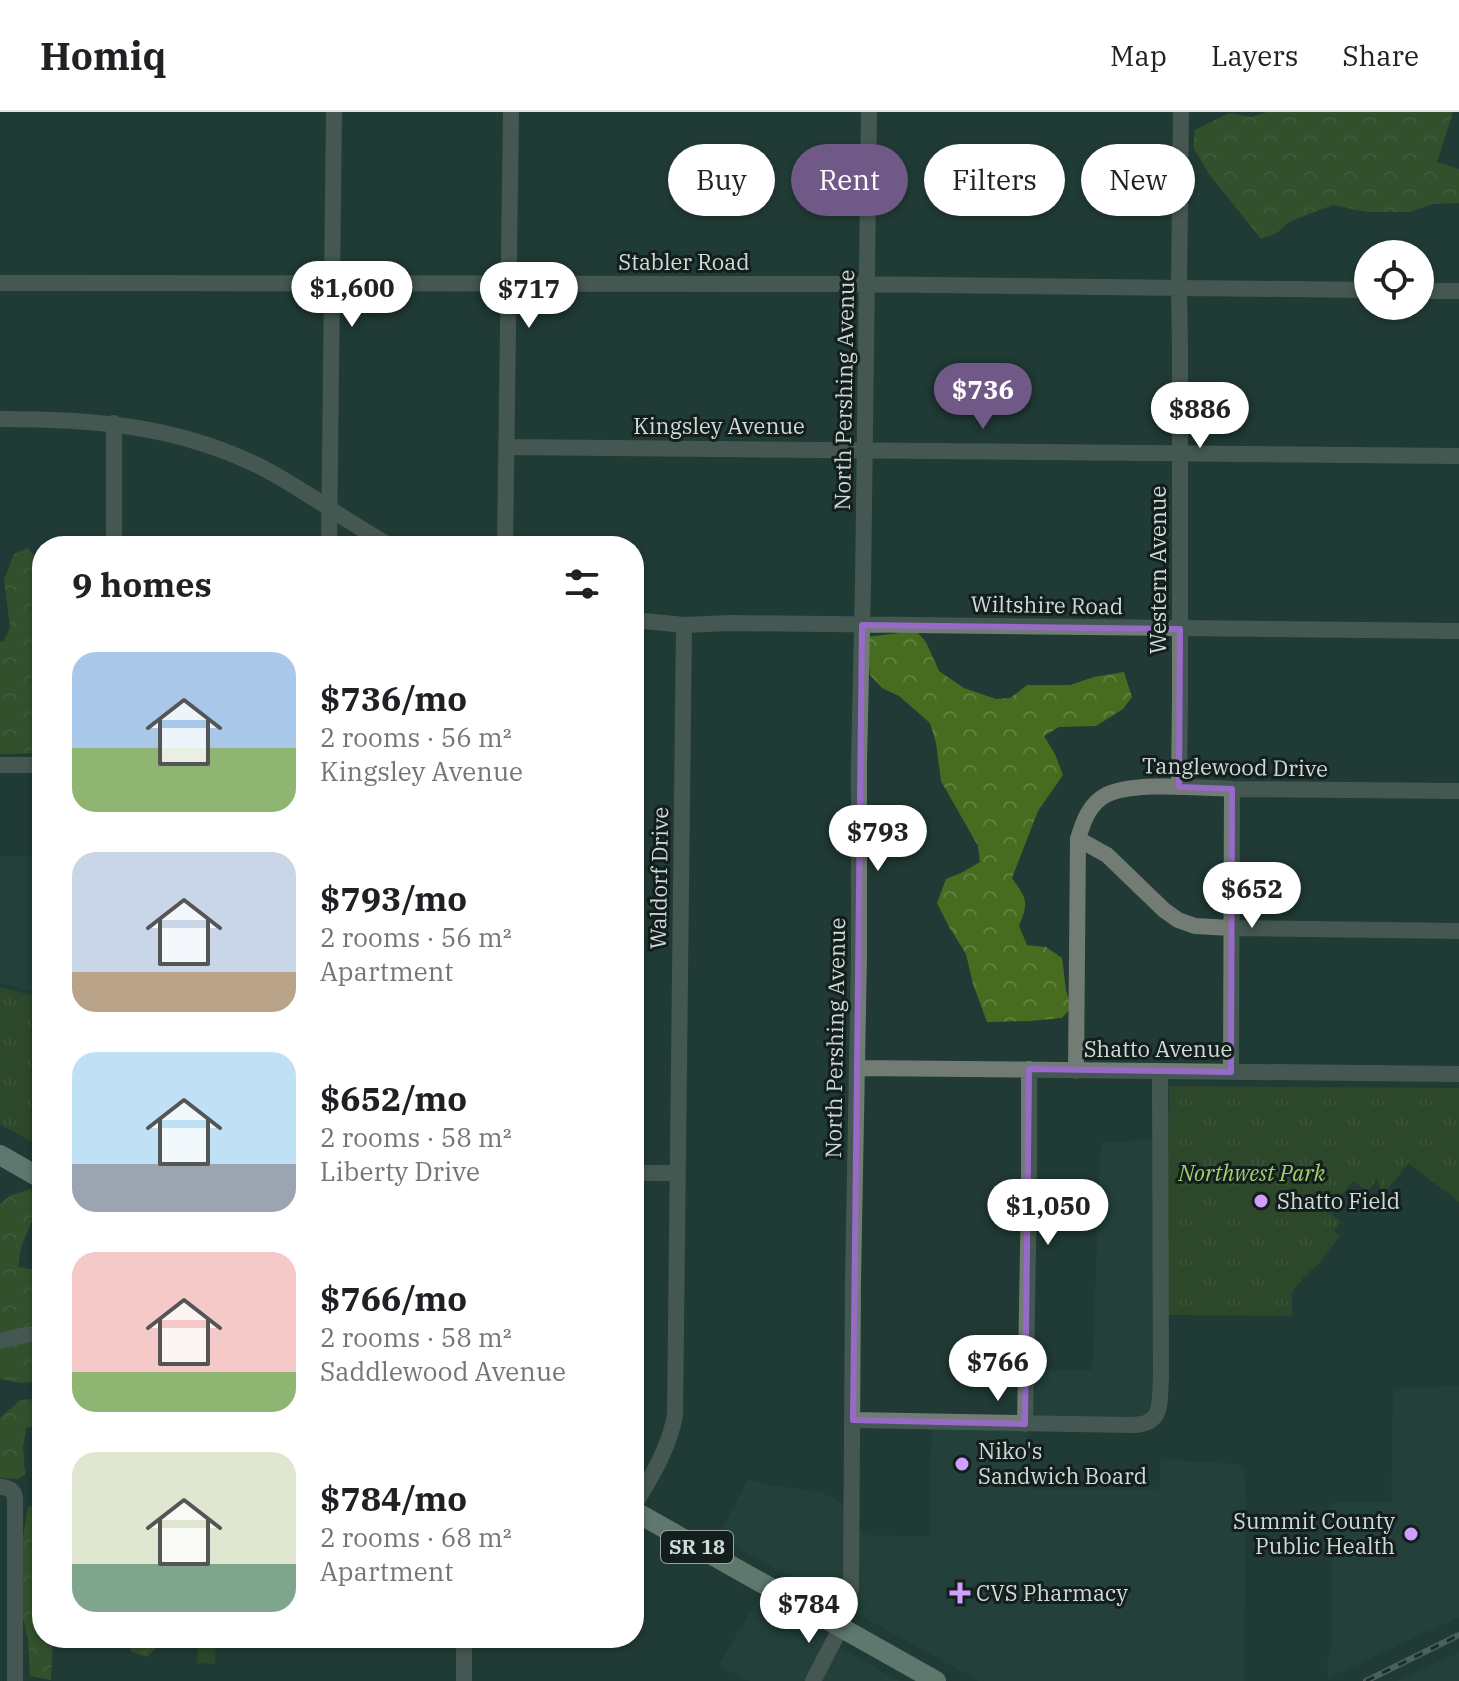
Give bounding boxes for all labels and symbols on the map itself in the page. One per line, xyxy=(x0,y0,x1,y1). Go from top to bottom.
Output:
street label: Stabler Road xyxy=(618,247,750,276)
pin: $1,600 xyxy=(287,261,417,329)
pin: $717 xyxy=(482,262,576,330)
street label: North Pershing Avenue xyxy=(827,269,860,511)
pin: $736 xyxy=(936,363,1030,431)
pin: $886 xyxy=(1153,382,1247,450)
street label: Kingsley Avenue xyxy=(633,411,805,440)
street label: Western Avenue xyxy=(1143,486,1172,654)
street label: Wiltshire Road xyxy=(970,589,1124,620)
street label: Tanglewood Drive xyxy=(1142,750,1328,783)
pin: $793 xyxy=(831,805,925,873)
street label: Waldorf Drive xyxy=(643,806,674,950)
pin: $652 xyxy=(1205,862,1299,930)
street label: North Pershing Avenue xyxy=(818,917,851,1159)
street label: Shatto Avenue xyxy=(1084,1034,1232,1063)
park label: Northwest Park xyxy=(1178,1158,1326,1187)
pin: $1,050 xyxy=(983,1179,1113,1247)
place label: Shatto Field xyxy=(1277,1186,1400,1215)
marker: Shatto Field xyxy=(1252,1192,1270,1210)
pin: $766 xyxy=(951,1335,1045,1403)
place label: Niko's Sandwich Board xyxy=(978,1436,1147,1490)
marker: Niko's Sandwich Board xyxy=(953,1455,971,1473)
place label: Summit County Public Health xyxy=(1233,1506,1395,1560)
marker: Summit County Public Health xyxy=(1402,1525,1420,1543)
road number: SR 18 xyxy=(661,1531,733,1563)
pin: $784 xyxy=(762,1577,856,1645)
place label: CVS Pharmacy xyxy=(976,1578,1128,1607)
marker: CVS Pharmacy xyxy=(951,1584,969,1602)

